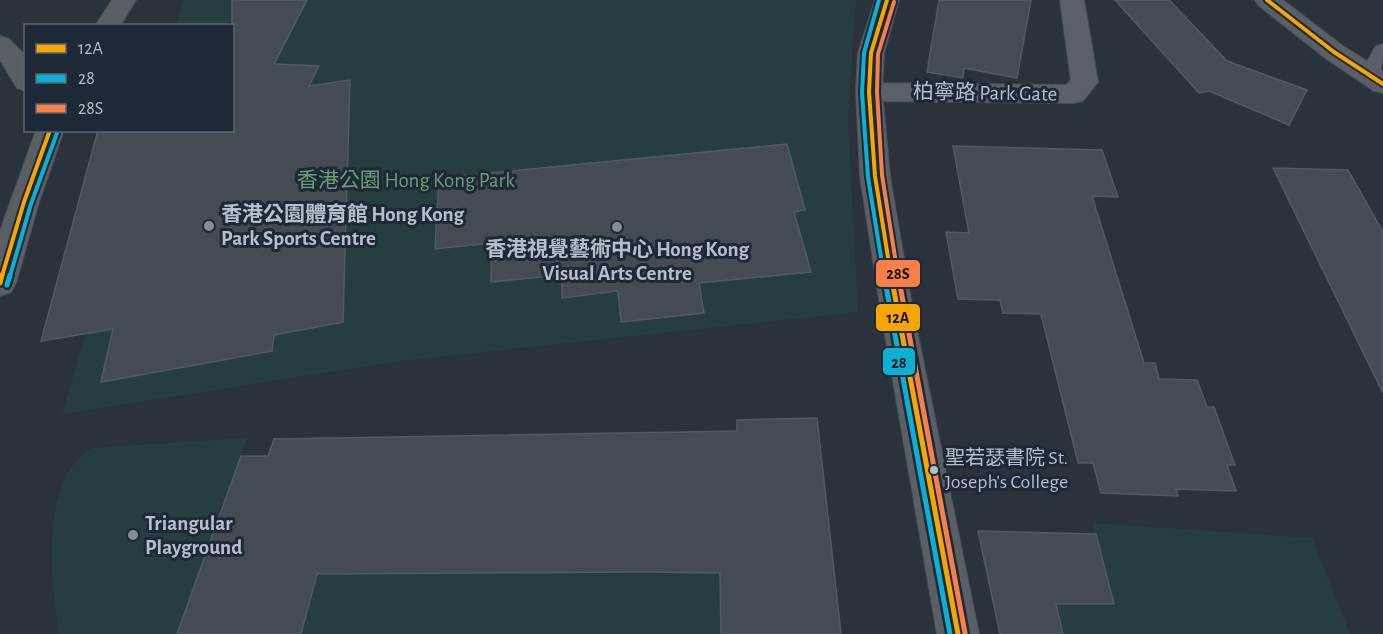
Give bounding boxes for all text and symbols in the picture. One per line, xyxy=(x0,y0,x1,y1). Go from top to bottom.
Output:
legend xyxy=(24,24,234,132)
text: 12A xyxy=(78,40,103,58)
text: 28 xyxy=(78,70,95,88)
street label: 柏寧路 Park Gate xyxy=(913,80,1057,105)
text: 28S xyxy=(78,100,103,118)
park label: 香港公園 Hong Kong Park xyxy=(297,169,515,191)
place label: 香港公園體育館 Hong Kong Park Sports Centre xyxy=(221,202,465,249)
marker: 香港公園體育館 Hong Kong Park Sports Centre xyxy=(202,219,216,233)
marker: 香港視覺藝術中心 Hong Kong Visual Arts Centre xyxy=(610,220,624,234)
place label: 香港視覺藝術中心 Hong Kong Visual Arts Centre xyxy=(485,237,750,284)
line badge: 28S xyxy=(875,259,921,288)
text: 28S xyxy=(886,266,910,282)
line badge: 12A xyxy=(875,303,921,332)
text: 12A xyxy=(887,310,910,326)
line badge: 28 xyxy=(882,347,916,376)
text: 28 xyxy=(891,355,907,371)
place label: 聖若瑟書院 St. Joseph's College xyxy=(945,447,1068,492)
marker: 聖若瑟書院 St. Joseph's College xyxy=(928,464,940,476)
place label: Triangular Playground xyxy=(145,513,242,558)
marker: Triangular Playground xyxy=(126,528,140,542)

